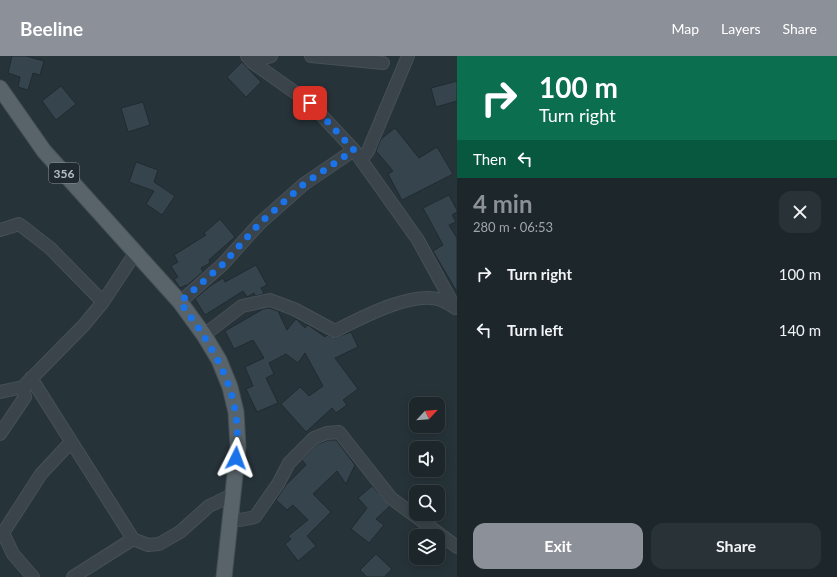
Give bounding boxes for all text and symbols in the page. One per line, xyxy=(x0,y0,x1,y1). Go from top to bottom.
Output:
text: Beeline xyxy=(20,17,83,40)
text: Map xyxy=(671,20,699,37)
text: Layers xyxy=(721,20,761,37)
text: Share xyxy=(783,20,817,37)
text: 100 m xyxy=(539,70,618,104)
icon: right xyxy=(473,72,525,124)
pin xyxy=(293,86,327,120)
icon: arrive xyxy=(299,92,321,114)
text: Turn right xyxy=(539,104,616,126)
icon: left xyxy=(514,148,536,170)
text: Then xyxy=(473,150,506,168)
road number: 356 xyxy=(49,163,79,183)
text: 4 min xyxy=(473,189,533,218)
button: close xyxy=(779,191,821,233)
text: 280 m · 06:53 xyxy=(473,219,553,235)
icon: right xyxy=(473,263,495,285)
text: Turn right xyxy=(507,265,572,283)
text: 100 m xyxy=(779,265,821,283)
icon: left xyxy=(473,319,495,341)
text: Turn left xyxy=(507,321,563,339)
text: 140 m xyxy=(779,321,821,339)
north arrow xyxy=(409,397,445,433)
map controls xyxy=(409,397,445,565)
position arrow xyxy=(215,437,257,479)
button: sound xyxy=(409,441,445,477)
button: search xyxy=(409,485,445,521)
button: Exit xyxy=(473,523,643,569)
button: Share xyxy=(651,523,821,569)
button: layers xyxy=(409,529,445,565)

